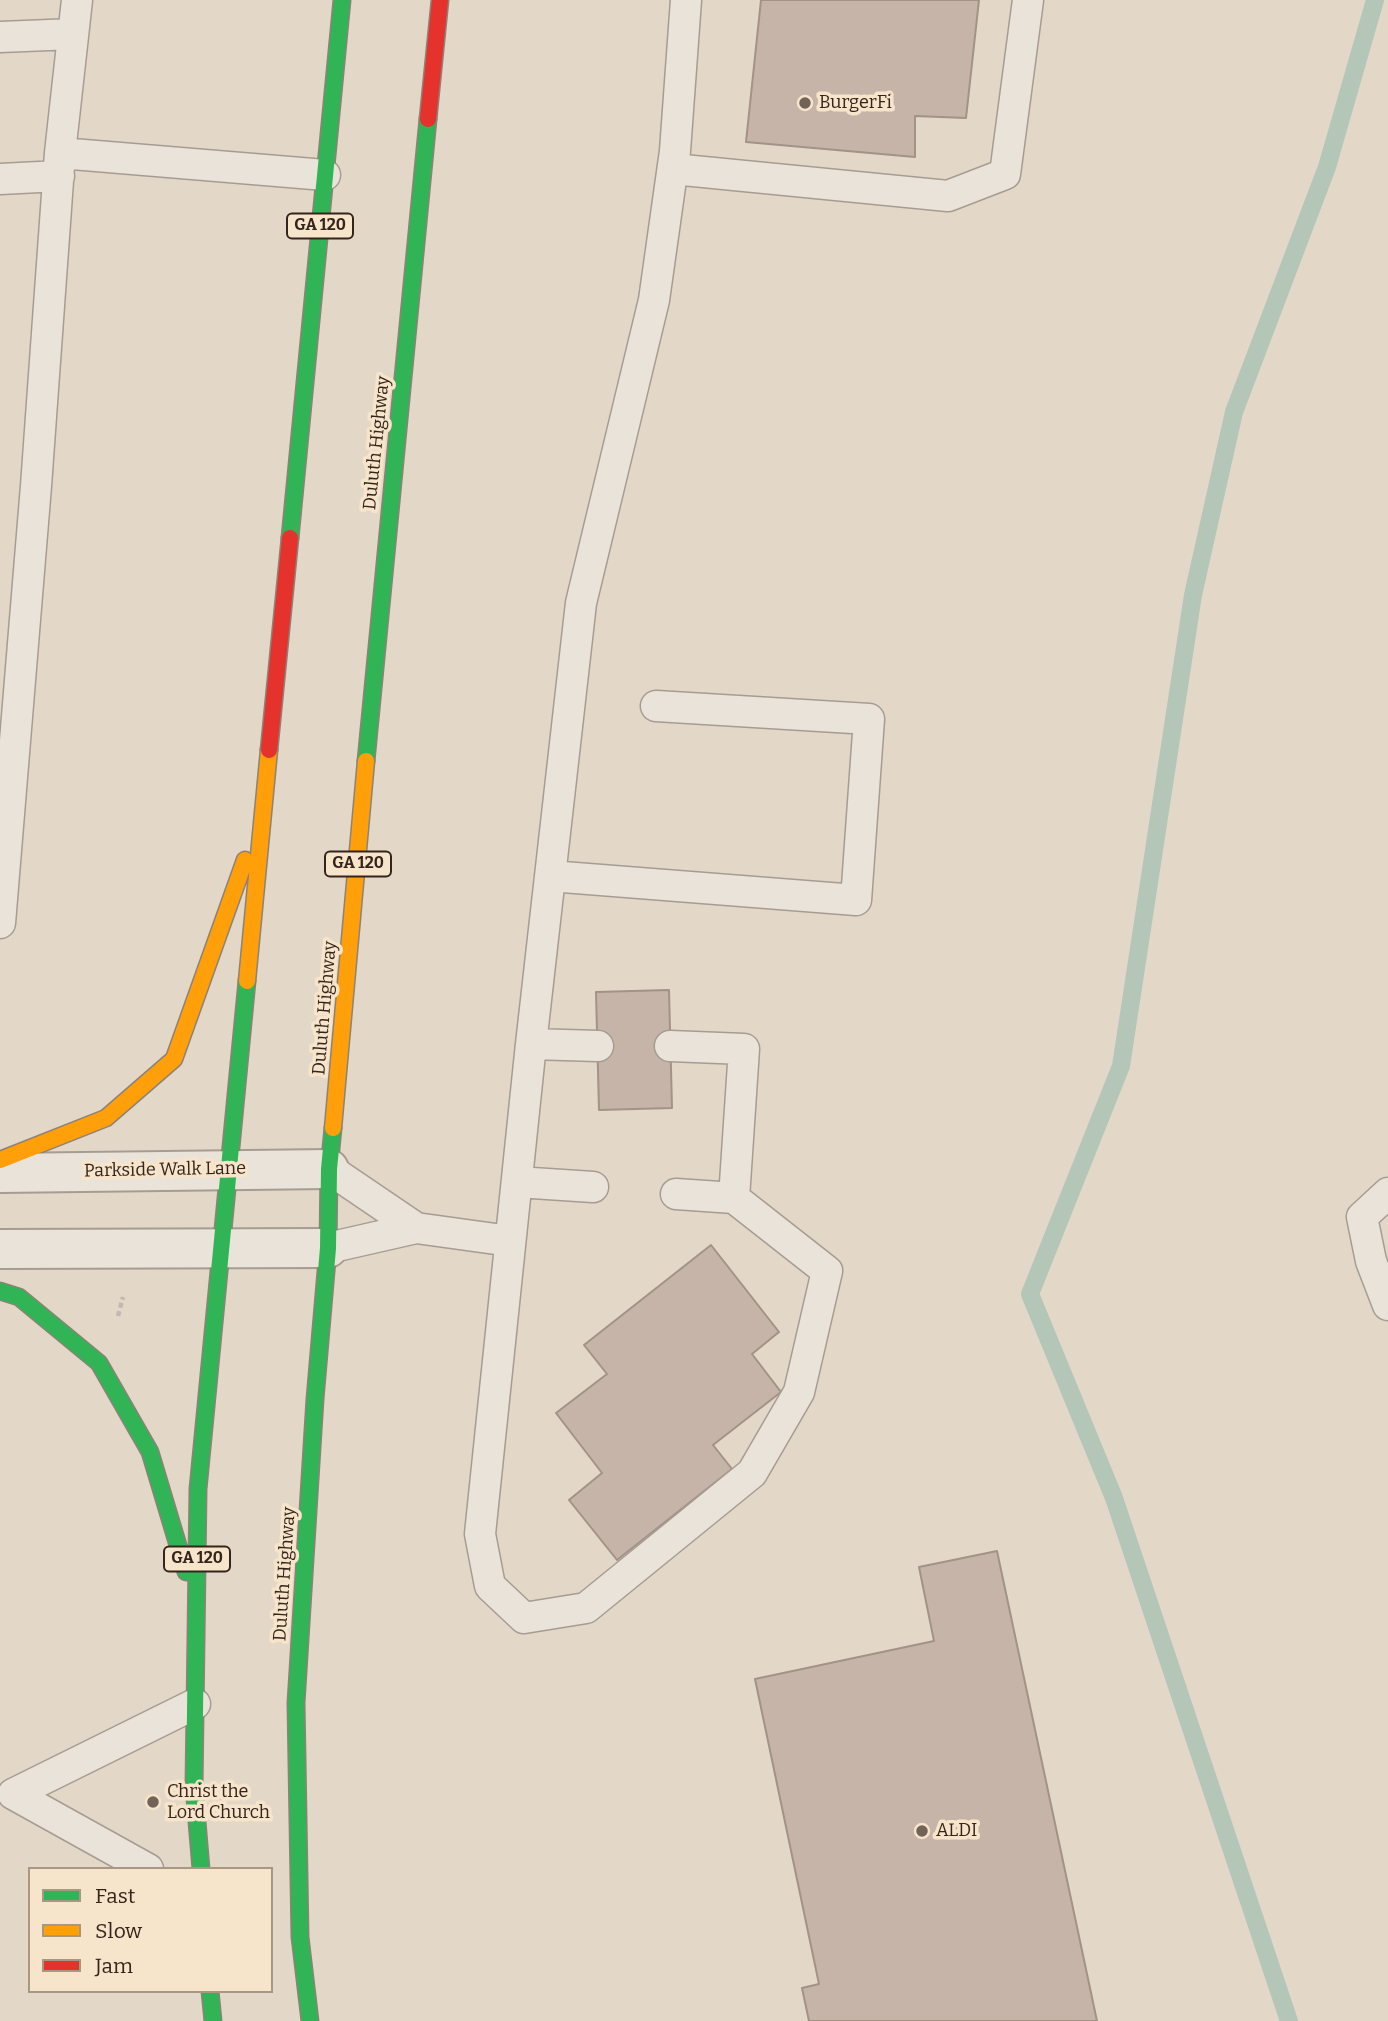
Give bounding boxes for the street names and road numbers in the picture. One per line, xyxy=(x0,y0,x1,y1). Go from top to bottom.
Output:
road number: GA 120 xyxy=(287,214,353,238)
street label: Duluth Highway xyxy=(359,375,395,511)
road number: GA 120 xyxy=(325,852,391,876)
street label: Duluth Highway xyxy=(308,940,342,1076)
street label: Parkside Walk Lane xyxy=(84,1158,246,1182)
street label: Duluth Highway xyxy=(270,1506,300,1642)
road number: GA 120 xyxy=(164,1546,230,1572)

